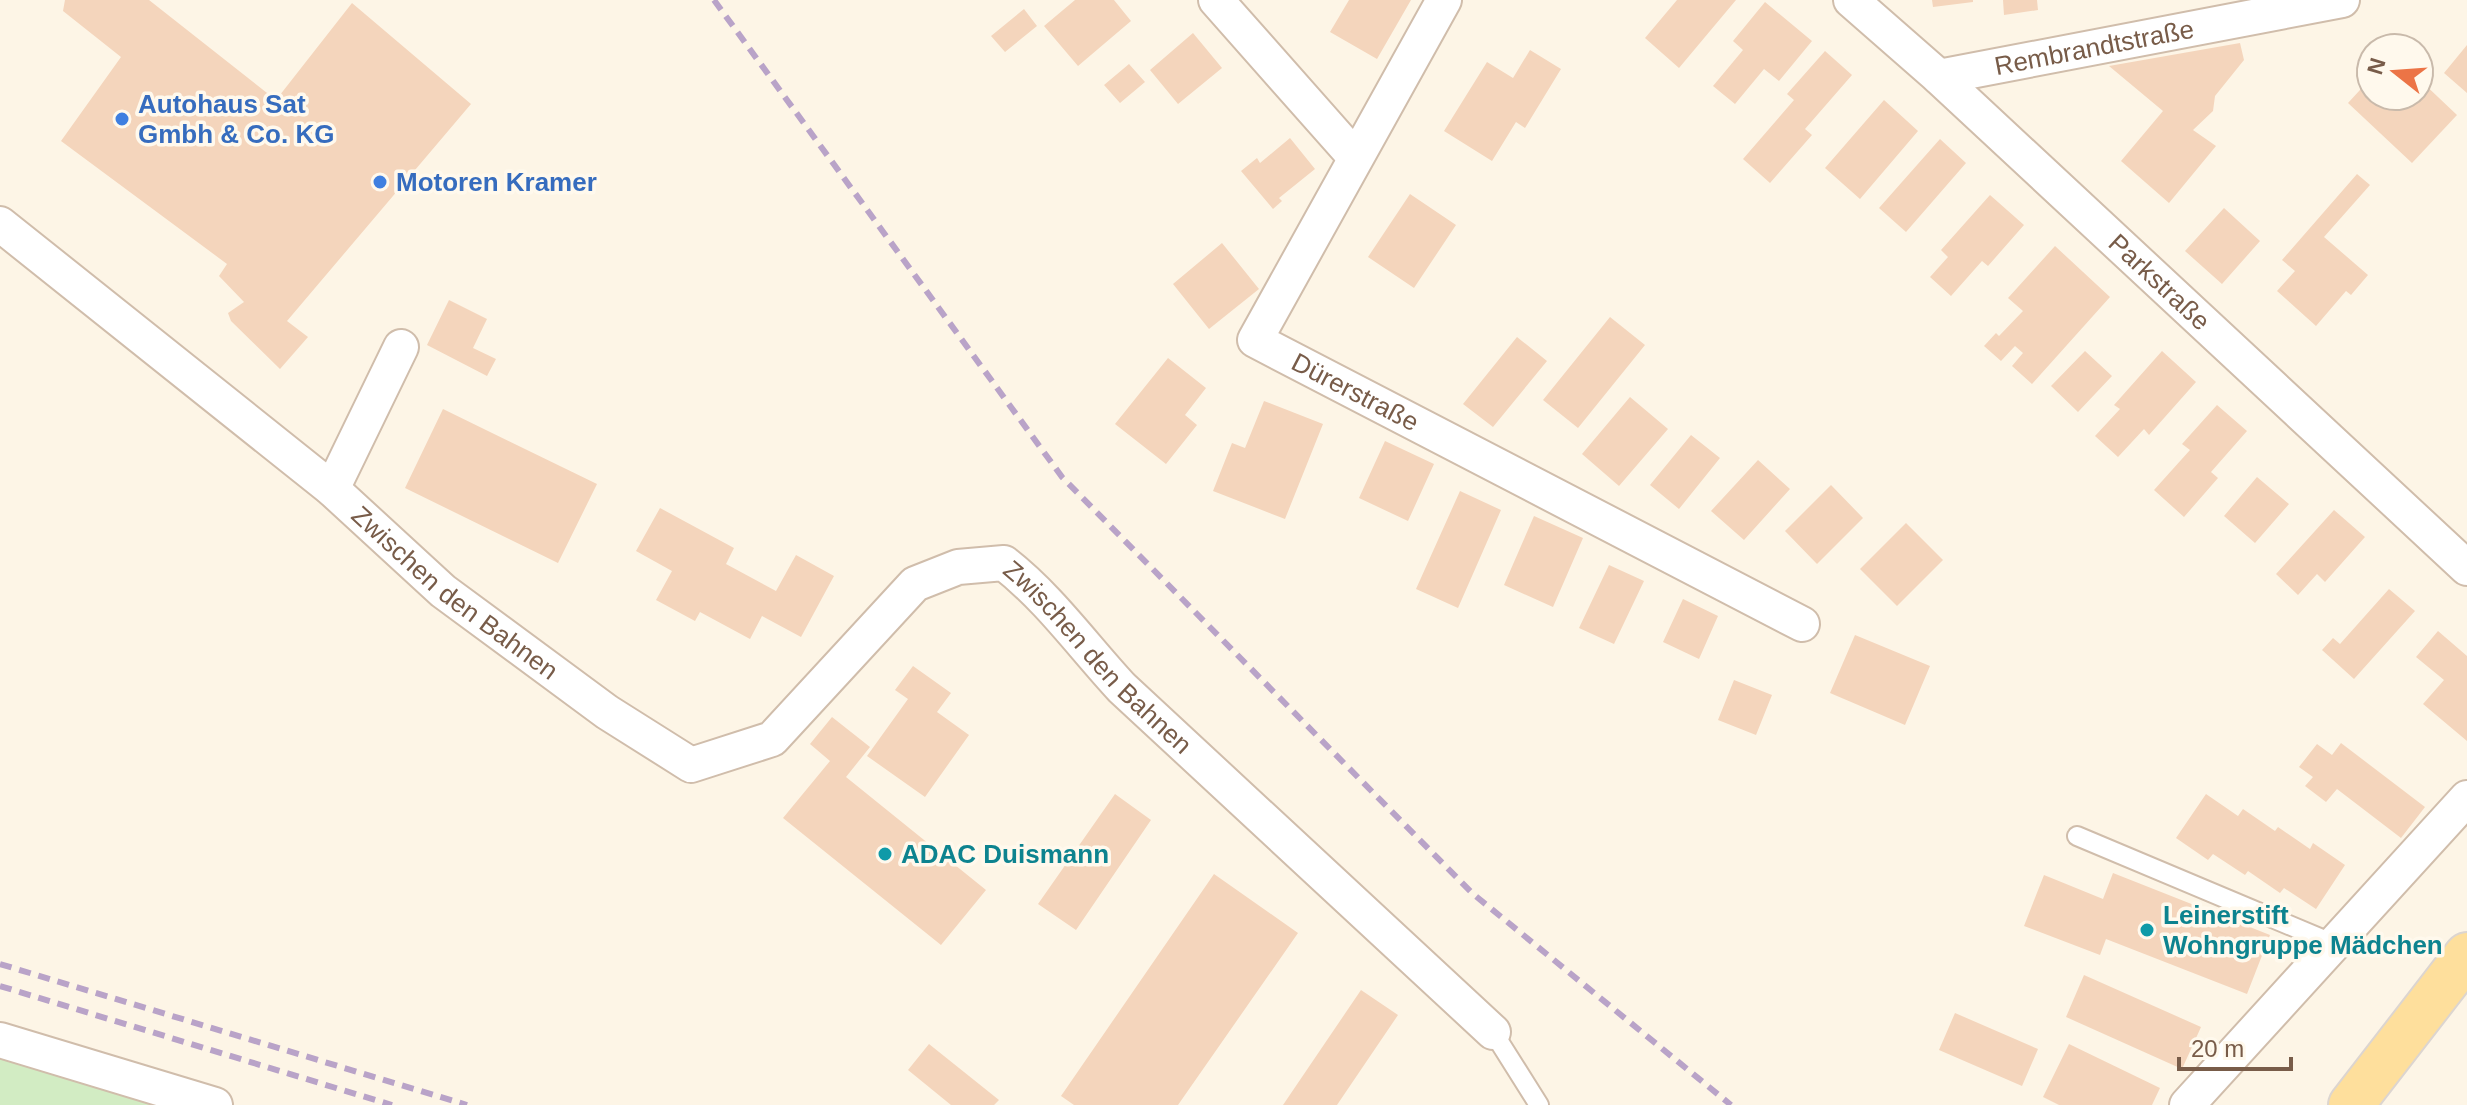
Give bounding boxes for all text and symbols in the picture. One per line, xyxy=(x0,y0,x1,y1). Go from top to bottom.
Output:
street label: Rembrandtstraße xyxy=(1992,14,2196,81)
north arrow xyxy=(2355,32,2435,112)
text: N xyxy=(2362,55,2391,78)
place label: Autohaus Sat Gmbh & Co. KG xyxy=(138,89,334,149)
marker: Autohaus Sat Gmbh & Co. KG xyxy=(113,110,131,128)
place label: Motoren Kramer xyxy=(396,167,597,197)
marker: Motoren Kramer xyxy=(371,173,389,191)
street label: Parkstraße xyxy=(2103,228,2216,336)
street label: Dürerstraße xyxy=(1287,347,1424,437)
street label: Zwischen den Bahnen xyxy=(346,500,564,686)
street label: Zwischen den Bahnen xyxy=(998,554,1198,760)
place label: ADAC Duismann xyxy=(901,839,1109,869)
marker: ADAC Duismann xyxy=(876,845,894,863)
place label: Leinerstift Wohngruppe Mädchen xyxy=(2163,900,2443,960)
marker: Leinerstift Wohngruppe Mädchen xyxy=(2138,921,2156,939)
scale bar xyxy=(2179,1021,2291,1071)
text: 20 m xyxy=(2191,1035,2244,1062)

